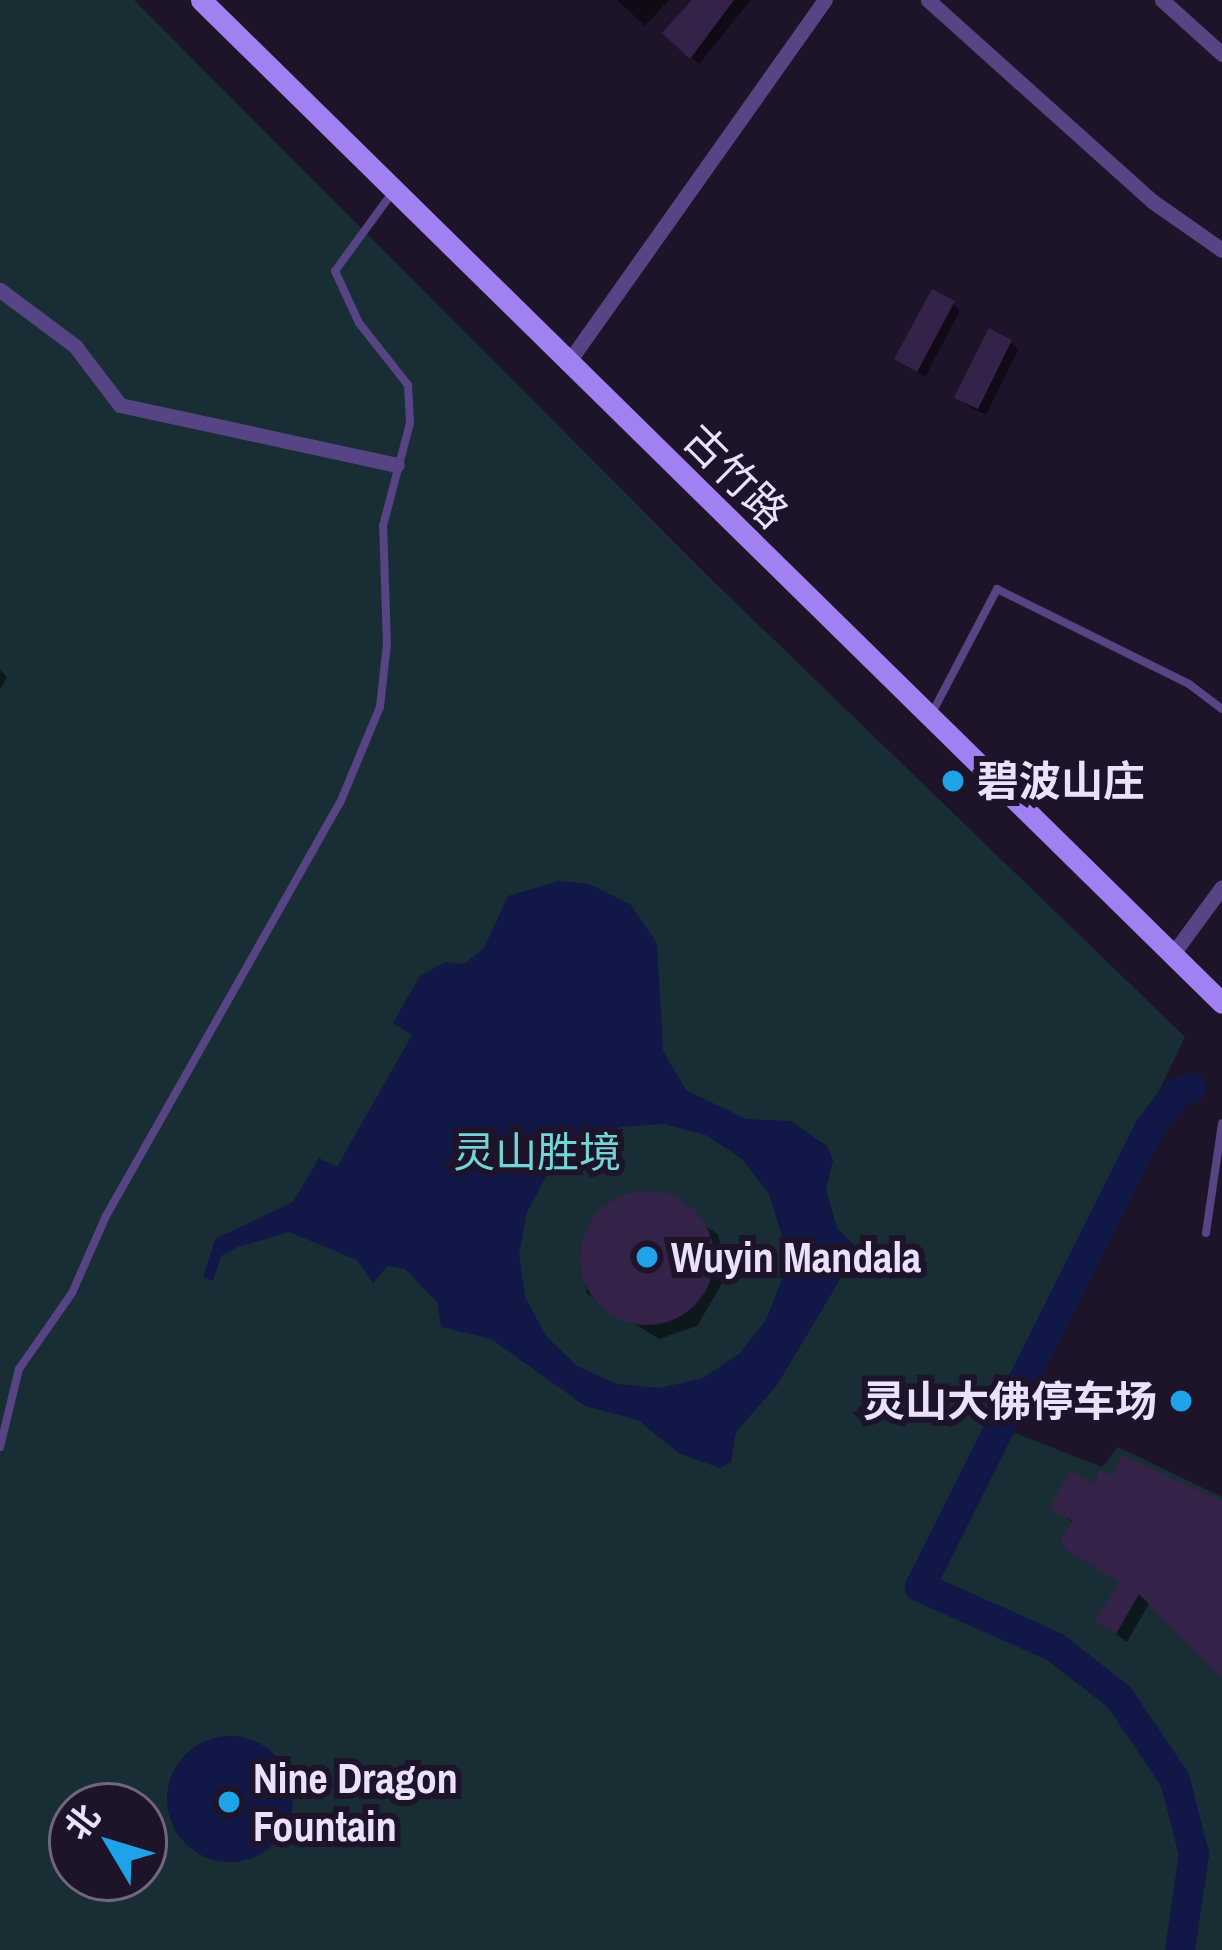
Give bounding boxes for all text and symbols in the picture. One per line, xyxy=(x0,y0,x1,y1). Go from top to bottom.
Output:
street label: 古竹路 xyxy=(674,414,798,538)
place label: 碧波山庄 xyxy=(977,756,1145,806)
marker: 碧波山庄 xyxy=(940,768,966,794)
park label: 灵山胜境 xyxy=(453,1127,621,1177)
place label: Wuyin Mandala xyxy=(671,1232,921,1282)
marker: Wuyin Mandala xyxy=(634,1244,660,1270)
place label: 灵山大佛停车场 xyxy=(863,1376,1157,1426)
marker: 灵山大佛停车场 xyxy=(1168,1388,1194,1414)
place label: Nine Dragon Fountain xyxy=(253,1753,458,1852)
north arrow xyxy=(48,1782,168,1902)
marker: Nine Dragon Fountain xyxy=(216,1789,242,1815)
text: 北 xyxy=(55,1795,109,1848)

